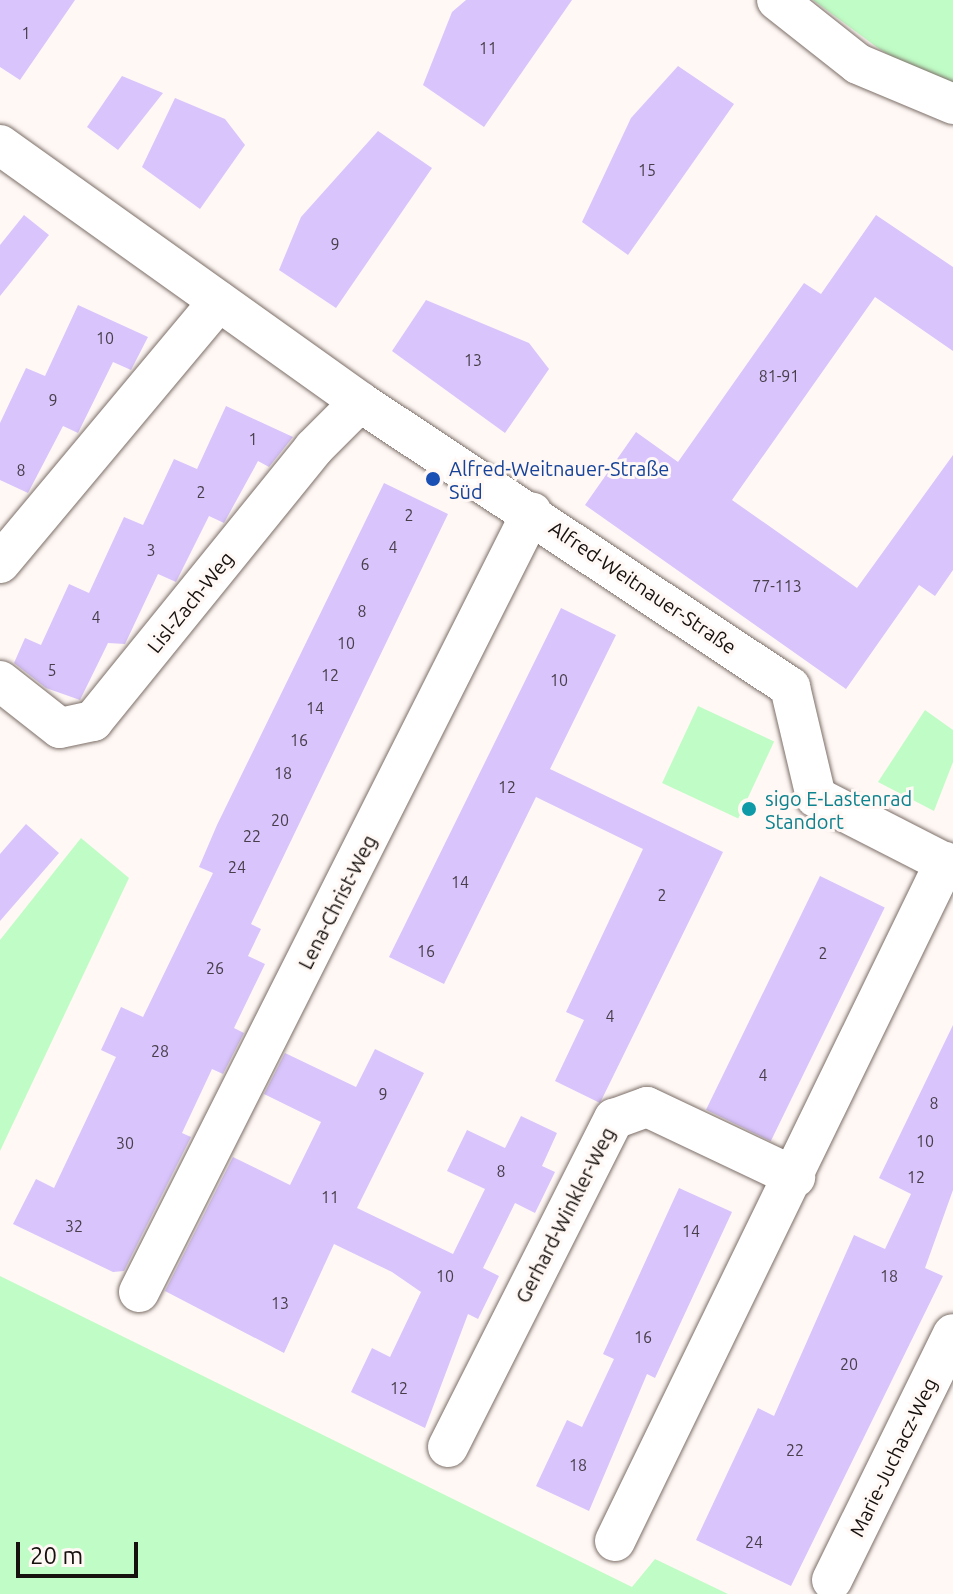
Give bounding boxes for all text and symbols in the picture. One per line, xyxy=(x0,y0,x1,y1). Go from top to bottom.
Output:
house number: 1 xyxy=(21,23,31,43)
house number: 11 xyxy=(479,38,497,58)
house number: 15 xyxy=(638,160,656,180)
house number: 9 xyxy=(330,234,340,254)
house number: 10 xyxy=(96,328,114,348)
house number: 13 xyxy=(464,350,482,370)
house number: 81-91 xyxy=(759,366,799,386)
house number: 9 xyxy=(48,390,58,410)
house number: 1 xyxy=(248,429,258,449)
place label: Alfred-Weitnauer-Straße Süd xyxy=(449,456,669,503)
house number: 8 xyxy=(16,460,26,480)
marker: Alfred-Weitnauer-Straße Süd xyxy=(424,470,442,488)
house number: 2 xyxy=(196,482,206,502)
house number: 2 xyxy=(404,505,414,525)
street label: Alfred-Weitnauer-Straße xyxy=(545,515,741,659)
house number: 4 xyxy=(388,537,398,557)
house number: 3 xyxy=(146,540,156,560)
street label: Lisl-Zach-Weg xyxy=(142,546,238,658)
house number: 6 xyxy=(360,554,370,574)
house number: 77-113 xyxy=(752,576,802,596)
house number: 8 xyxy=(357,601,367,621)
house number: 4 xyxy=(91,607,101,627)
house number: 10 xyxy=(337,633,355,653)
house number: 5 xyxy=(47,660,57,680)
house number: 12 xyxy=(321,665,339,685)
house number: 10 xyxy=(550,670,568,690)
house number: 14 xyxy=(306,698,324,718)
house number: 16 xyxy=(290,730,308,750)
house number: 18 xyxy=(274,763,292,783)
house number: 12 xyxy=(498,777,516,797)
place label: sigo E-Lastenrad Standort xyxy=(765,786,912,833)
marker: sigo E-Lastenrad Standort xyxy=(740,800,758,818)
house number: 20 xyxy=(271,810,289,830)
house number: 22 xyxy=(243,826,261,846)
street label: Lena-Christ-Weg xyxy=(293,831,381,973)
house number: 24 xyxy=(228,857,246,877)
house number: 14 xyxy=(451,872,469,892)
house number: 2 xyxy=(657,885,667,905)
house number: 16 xyxy=(417,941,435,961)
house number: 2 xyxy=(818,943,828,963)
house number: 26 xyxy=(206,958,224,978)
house number: 4 xyxy=(605,1006,615,1026)
house number: 28 xyxy=(151,1041,169,1061)
house number: 4 xyxy=(758,1065,768,1085)
house number: 9 xyxy=(378,1084,388,1104)
house number: 8 xyxy=(929,1093,939,1113)
street label: Gerhard-Winkler-Weg xyxy=(510,1123,620,1307)
house number: 10 xyxy=(916,1131,934,1151)
house number: 30 xyxy=(116,1133,134,1153)
house number: 8 xyxy=(496,1161,506,1181)
house number: 12 xyxy=(907,1167,925,1187)
house number: 11 xyxy=(321,1187,339,1207)
house number: 32 xyxy=(65,1216,83,1236)
house number: 14 xyxy=(682,1221,700,1241)
house number: 10 xyxy=(436,1266,454,1286)
house number: 18 xyxy=(880,1266,898,1286)
house number: 13 xyxy=(271,1293,289,1313)
house number: 16 xyxy=(634,1327,652,1347)
house number: 20 xyxy=(840,1354,858,1374)
street label: Marie-Juchacz-Weg xyxy=(844,1374,942,1540)
house number: 12 xyxy=(390,1378,408,1398)
house number: 22 xyxy=(786,1440,804,1460)
house number: 18 xyxy=(569,1455,587,1475)
scale bar xyxy=(20,1526,142,1576)
house number: 24 xyxy=(745,1532,763,1552)
text: 20 m xyxy=(30,1542,83,1569)

